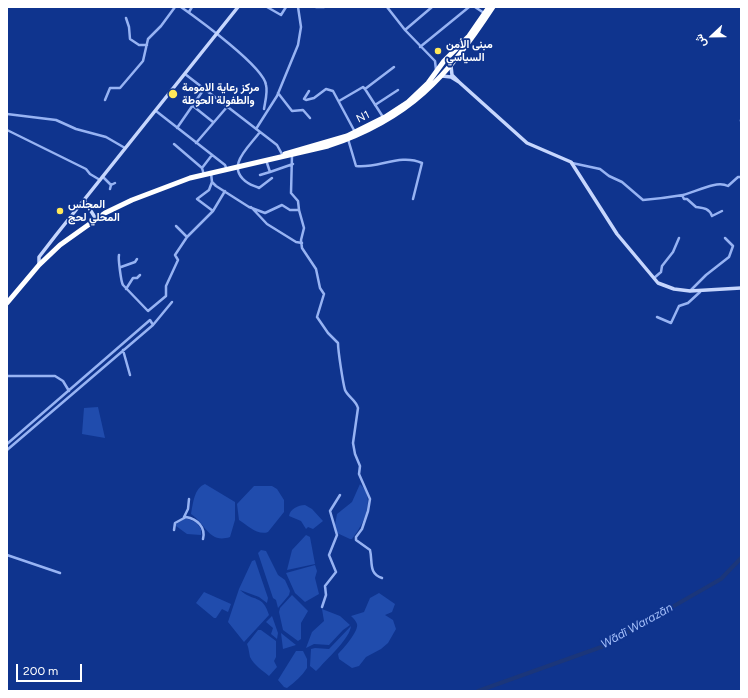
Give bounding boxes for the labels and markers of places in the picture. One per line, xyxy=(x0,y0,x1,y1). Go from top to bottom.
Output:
place label: مبنى الأمن السياسي xyxy=(446,38,493,64)
marker: مبنى الأمن السياسي xyxy=(433,46,443,56)
place label: مركز رعاية الامومة والطفولة الحوطة xyxy=(182,81,259,107)
marker: مركز رعاية الامومة والطفولة الحوطة xyxy=(167,88,179,100)
place label: المجلس المحلي لحج xyxy=(68,198,120,224)
marker: المجلس المحلي لحج xyxy=(55,206,65,216)

